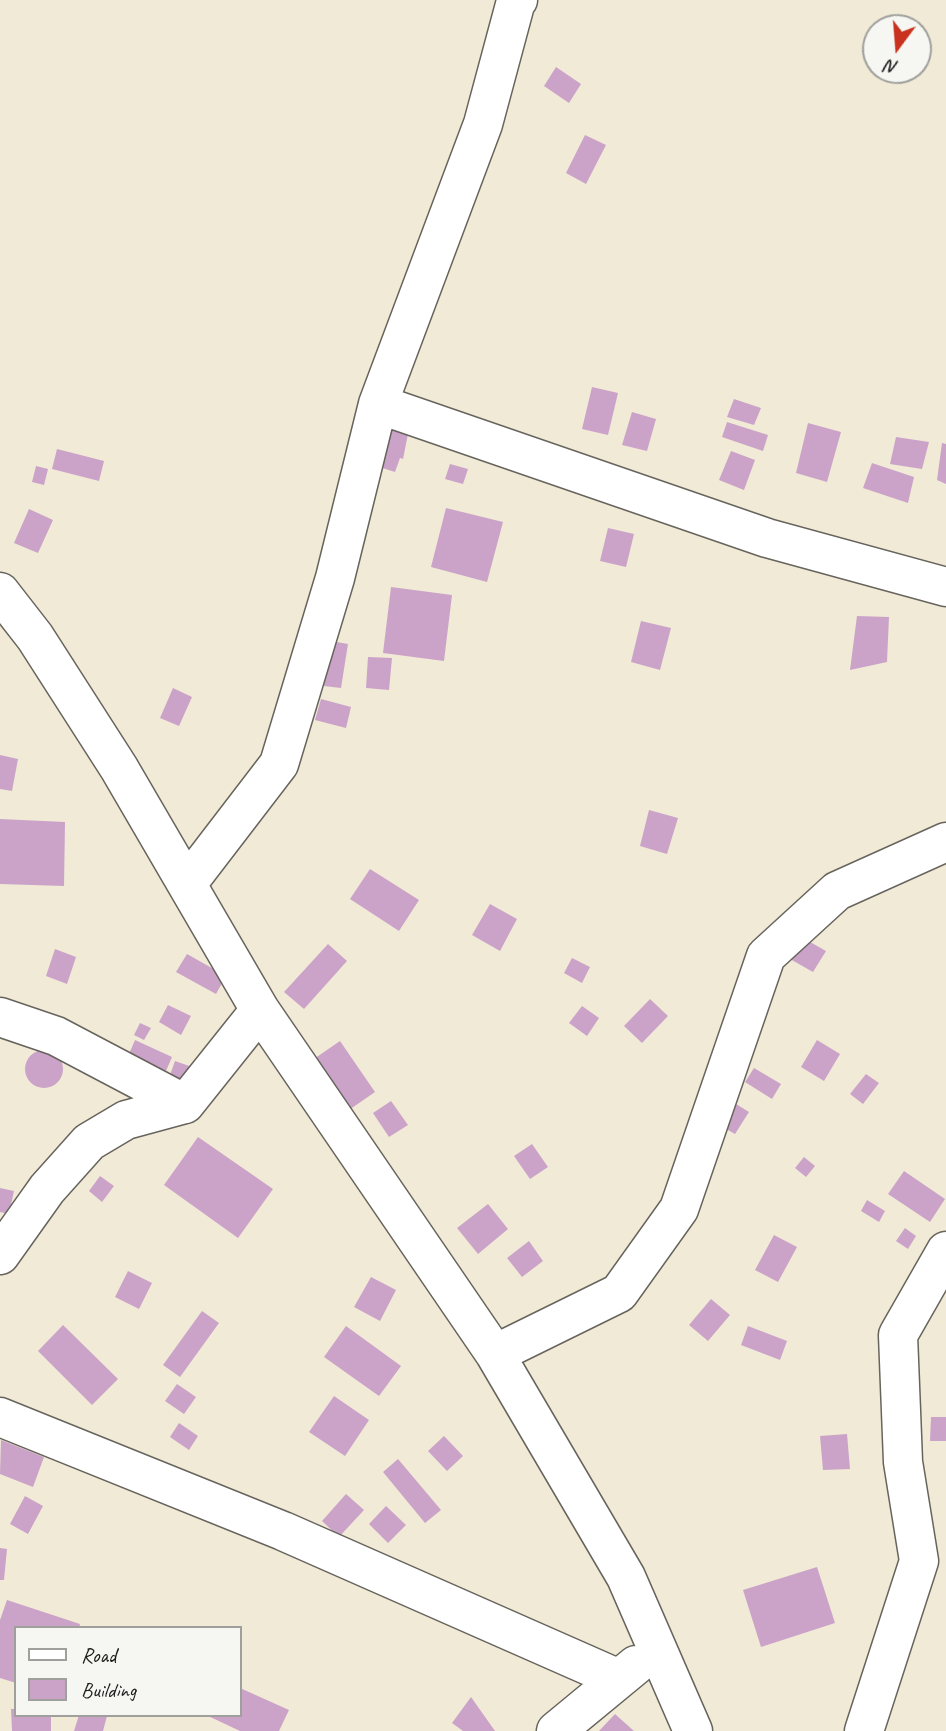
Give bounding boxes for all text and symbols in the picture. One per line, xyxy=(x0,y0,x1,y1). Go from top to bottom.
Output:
north arrow xyxy=(862,14,932,84)
text: N xyxy=(883,54,901,80)
legend xyxy=(14,1626,242,1717)
text: Road xyxy=(81,1642,116,1668)
text: Building xyxy=(81,1677,136,1703)

